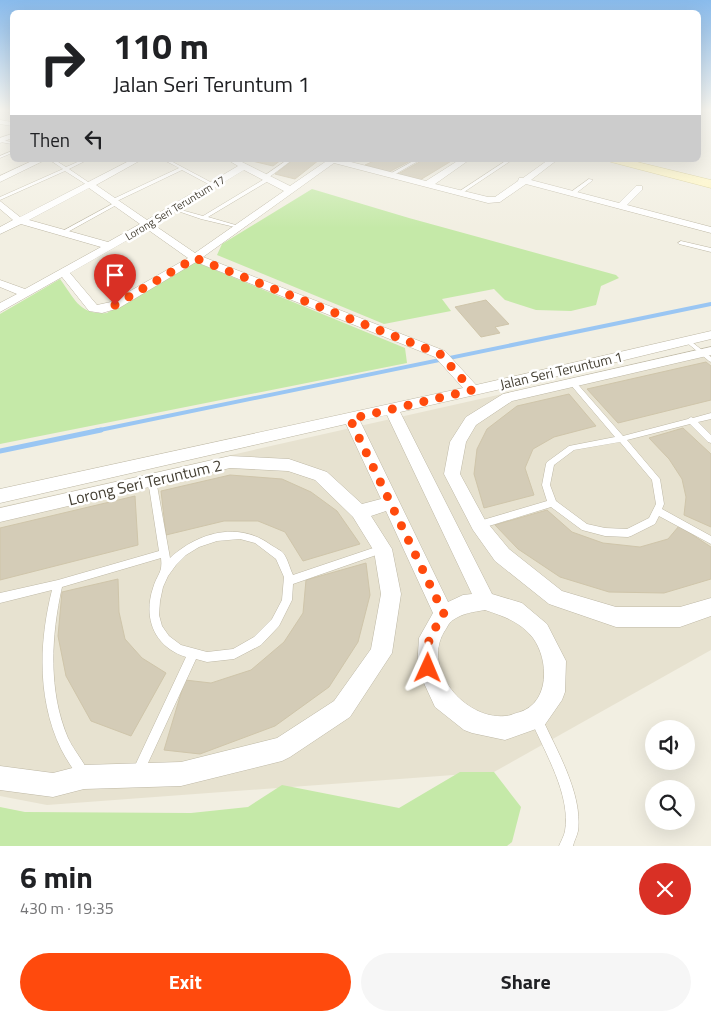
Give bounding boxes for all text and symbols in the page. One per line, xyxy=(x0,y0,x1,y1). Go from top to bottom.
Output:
text: 110 m xyxy=(113,19,209,73)
icon: right xyxy=(30,30,95,95)
text: Jalan Seri Teruntum 1 xyxy=(113,67,310,101)
text: Then xyxy=(30,125,70,154)
icon: left xyxy=(80,125,108,153)
street label: Lorong Seri Teruntum 17 xyxy=(122,172,228,244)
pin xyxy=(94,254,136,305)
icon: arrive xyxy=(101,261,129,289)
street label: Jalan Seri Teruntum 1 xyxy=(498,346,624,394)
street label: Lorong Seri Teruntum 2 xyxy=(66,453,224,511)
position arrow xyxy=(401,641,453,693)
map controls xyxy=(645,720,695,830)
button: sound xyxy=(645,720,695,770)
button: search xyxy=(645,780,695,830)
text: 6 min xyxy=(20,854,93,900)
button: close xyxy=(639,863,691,915)
text: 430 m · 19:35 xyxy=(20,896,114,920)
button: Exit xyxy=(20,953,351,1011)
button: Share xyxy=(361,953,691,1011)

